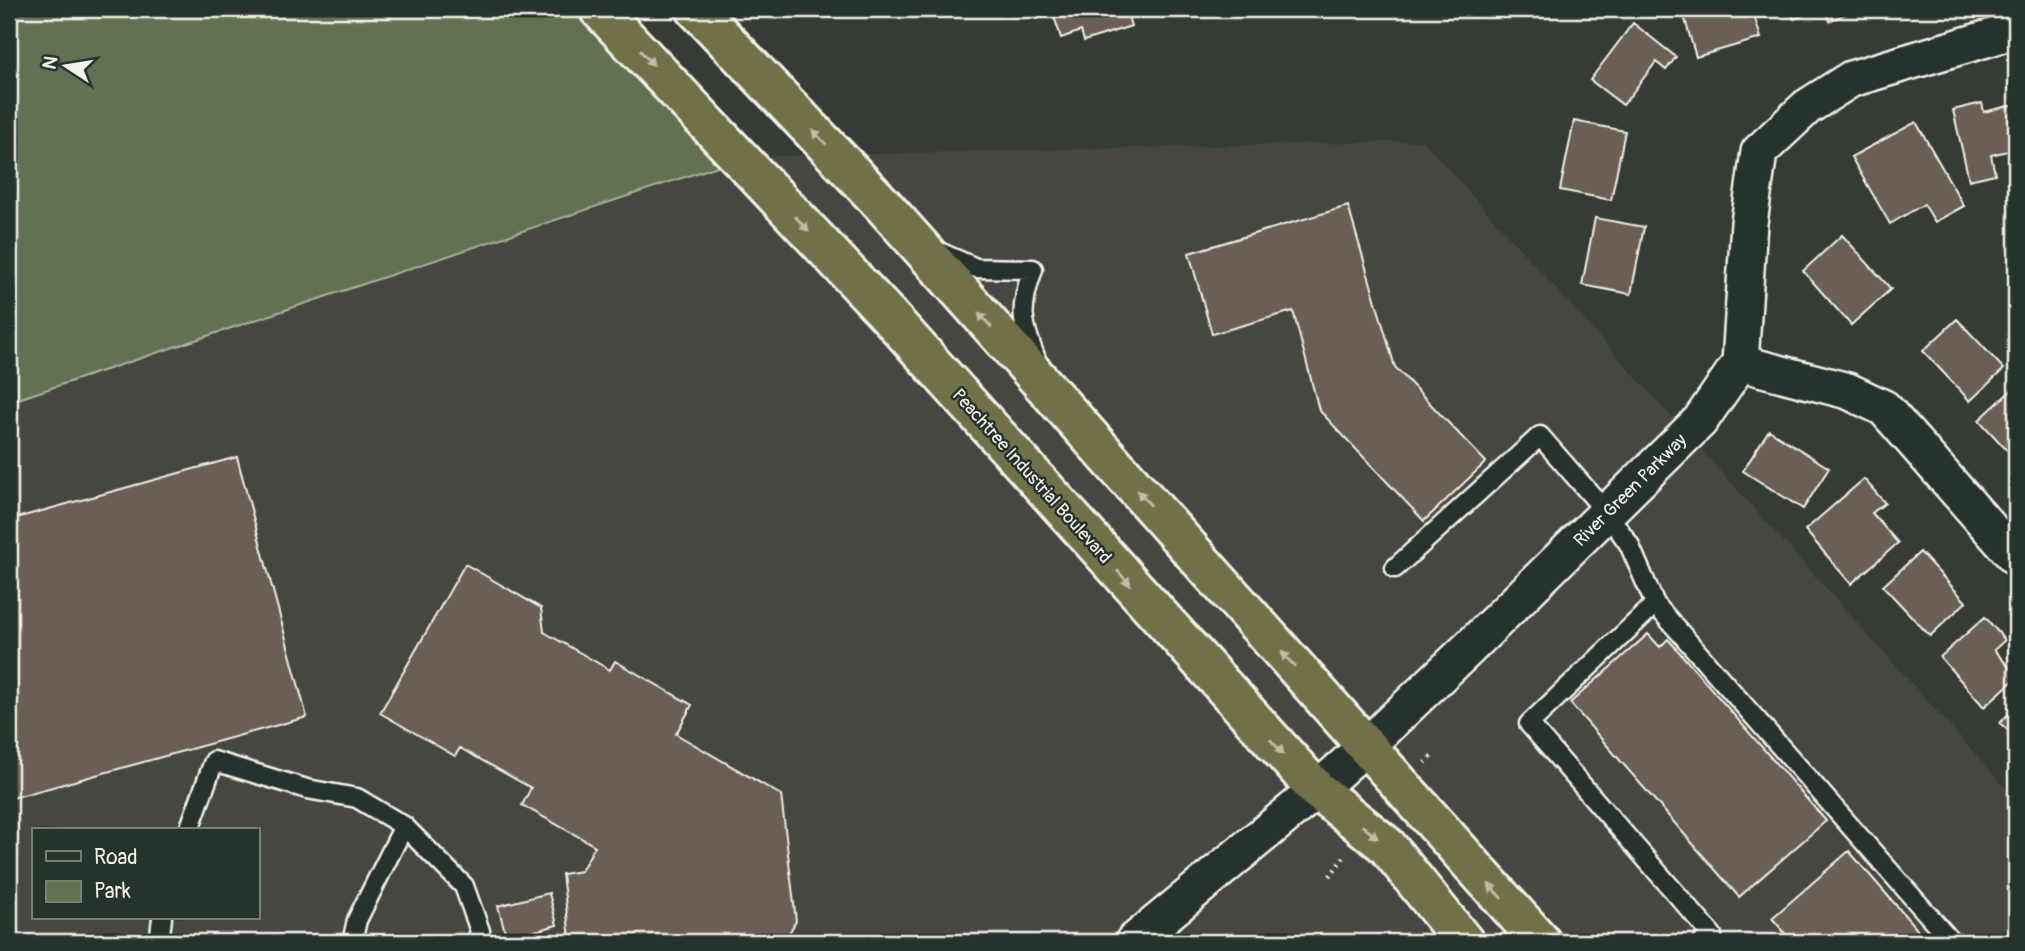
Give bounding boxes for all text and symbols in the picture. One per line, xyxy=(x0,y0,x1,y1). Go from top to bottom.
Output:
north arrow xyxy=(32,32,102,102)
one-way arrow xyxy=(638,49,654,66)
text: N xyxy=(37,54,63,71)
one-way arrow xyxy=(811,129,827,146)
one-way arrow xyxy=(794,215,810,232)
one-way arrow xyxy=(978,312,994,329)
street label: Peachtree Industrial Boulevard xyxy=(947,384,1116,569)
street label: River Green Parkway xyxy=(1569,429,1692,552)
one-way arrow xyxy=(1136,489,1152,507)
one-way arrow xyxy=(1116,569,1132,587)
one-way arrow xyxy=(1280,650,1296,667)
one-way arrow xyxy=(1269,738,1285,755)
one-way arrow xyxy=(1361,825,1379,840)
legend xyxy=(32,828,259,920)
text: Road xyxy=(94,844,138,871)
text: Park xyxy=(94,878,131,905)
one-way arrow xyxy=(1487,882,1503,900)

